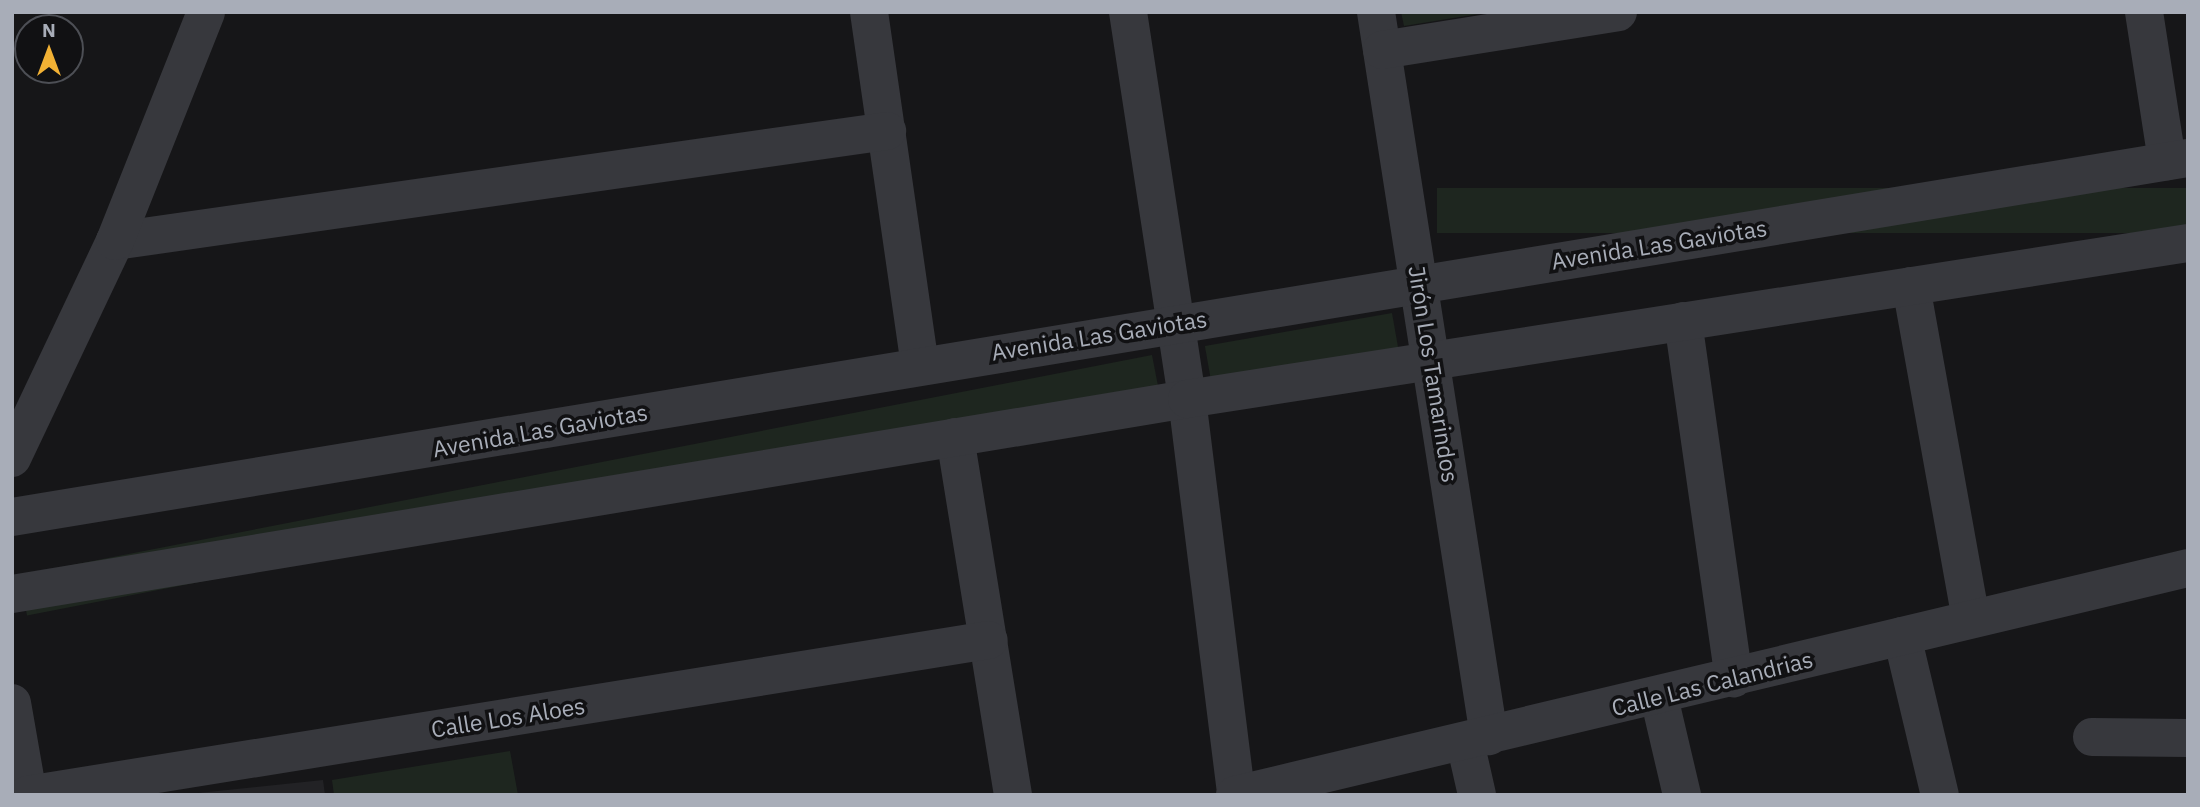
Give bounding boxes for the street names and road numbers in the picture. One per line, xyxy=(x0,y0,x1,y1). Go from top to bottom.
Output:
street label: Avenida Las Gaviotas xyxy=(1549,213,1769,275)
street label: Jirón Los Tamarindos xyxy=(1403,264,1465,484)
street label: Avenida Las Gaviotas xyxy=(989,304,1209,366)
street label: Avenida Las Gaviotas xyxy=(430,397,650,463)
street label: Calle Las Calandrias xyxy=(1608,645,1816,721)
street label: Calle Los Aloes xyxy=(429,691,587,743)

